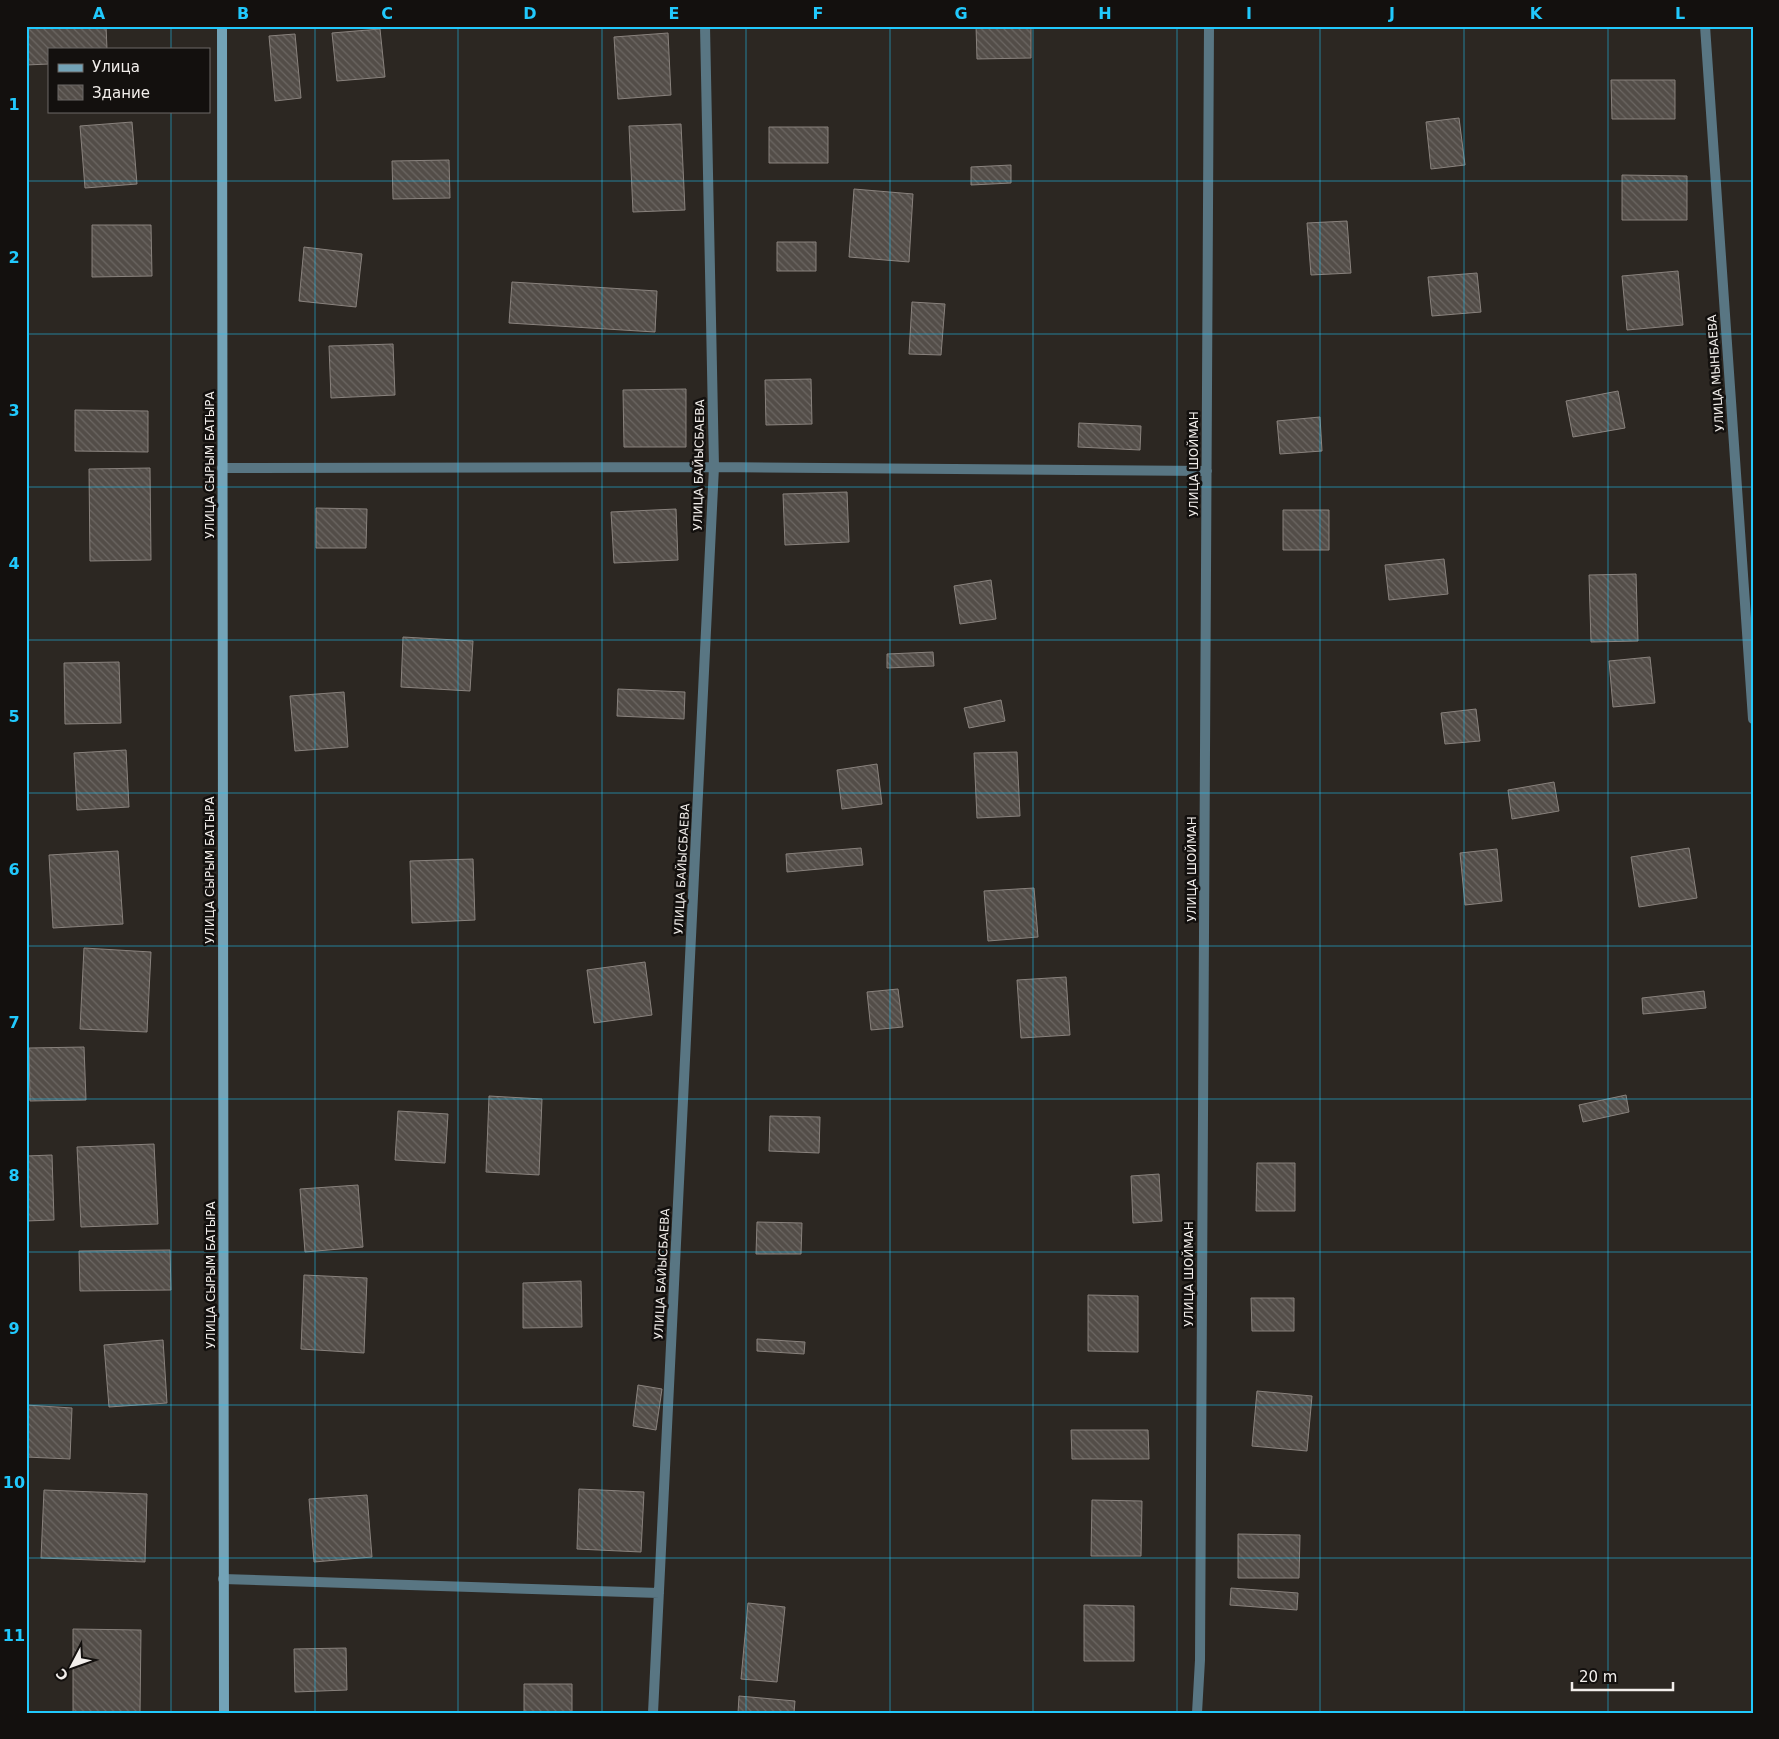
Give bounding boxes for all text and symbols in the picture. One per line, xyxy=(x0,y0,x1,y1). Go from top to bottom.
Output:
text: A xyxy=(93,4,106,23)
text: B xyxy=(237,4,249,23)
text: C xyxy=(381,4,393,23)
text: D xyxy=(523,4,537,23)
text: E xyxy=(669,4,679,23)
text: F xyxy=(813,4,823,23)
text: G xyxy=(954,4,968,23)
text: H xyxy=(1098,4,1112,23)
text: I xyxy=(1246,4,1252,23)
text: J xyxy=(1388,4,1395,23)
text: K xyxy=(1530,4,1543,23)
text: L xyxy=(1675,4,1685,23)
legend xyxy=(48,48,210,112)
text: Улица xyxy=(92,58,140,76)
text: Здание xyxy=(92,84,150,102)
text: 1 xyxy=(8,95,20,114)
text: 2 xyxy=(8,248,20,267)
street label: УЛИЦА МЫНБАЕВА xyxy=(1705,313,1727,432)
street label: УЛИЦА СЫРЫМ БАТЫРА xyxy=(203,391,217,539)
street label: УЛИЦА БАЙЫСБАЕВА xyxy=(690,398,707,531)
text: 3 xyxy=(8,401,20,420)
street label: УЛИЦА ШОЙМАН xyxy=(1186,411,1201,517)
text: 4 xyxy=(8,554,20,573)
text: 5 xyxy=(8,707,20,726)
street label: УЛИЦА СЫРЫМ БАТЫРА xyxy=(203,796,217,944)
street label: УЛИЦА БАЙЫСБАЕВА xyxy=(671,802,692,935)
street label: УЛИЦА ШОЙМАН xyxy=(1184,816,1199,922)
text: 6 xyxy=(8,860,20,879)
text: 7 xyxy=(8,1013,20,1032)
text: 8 xyxy=(8,1166,20,1185)
street label: УЛИЦА СЫРЫМ БАТЫРА xyxy=(204,1201,218,1349)
street label: УЛИЦА БАЙЫСБАЕВА xyxy=(651,1207,672,1340)
street label: УЛИЦА ШОЙМАН xyxy=(1181,1221,1196,1327)
text: 9 xyxy=(8,1319,20,1338)
text: 10 xyxy=(3,1473,25,1492)
text: 11 xyxy=(3,1626,25,1645)
north arrow xyxy=(48,1642,98,1692)
scale bar xyxy=(1572,1659,1673,1691)
text: С xyxy=(53,1665,72,1684)
text: 20 m xyxy=(1579,1668,1617,1686)

